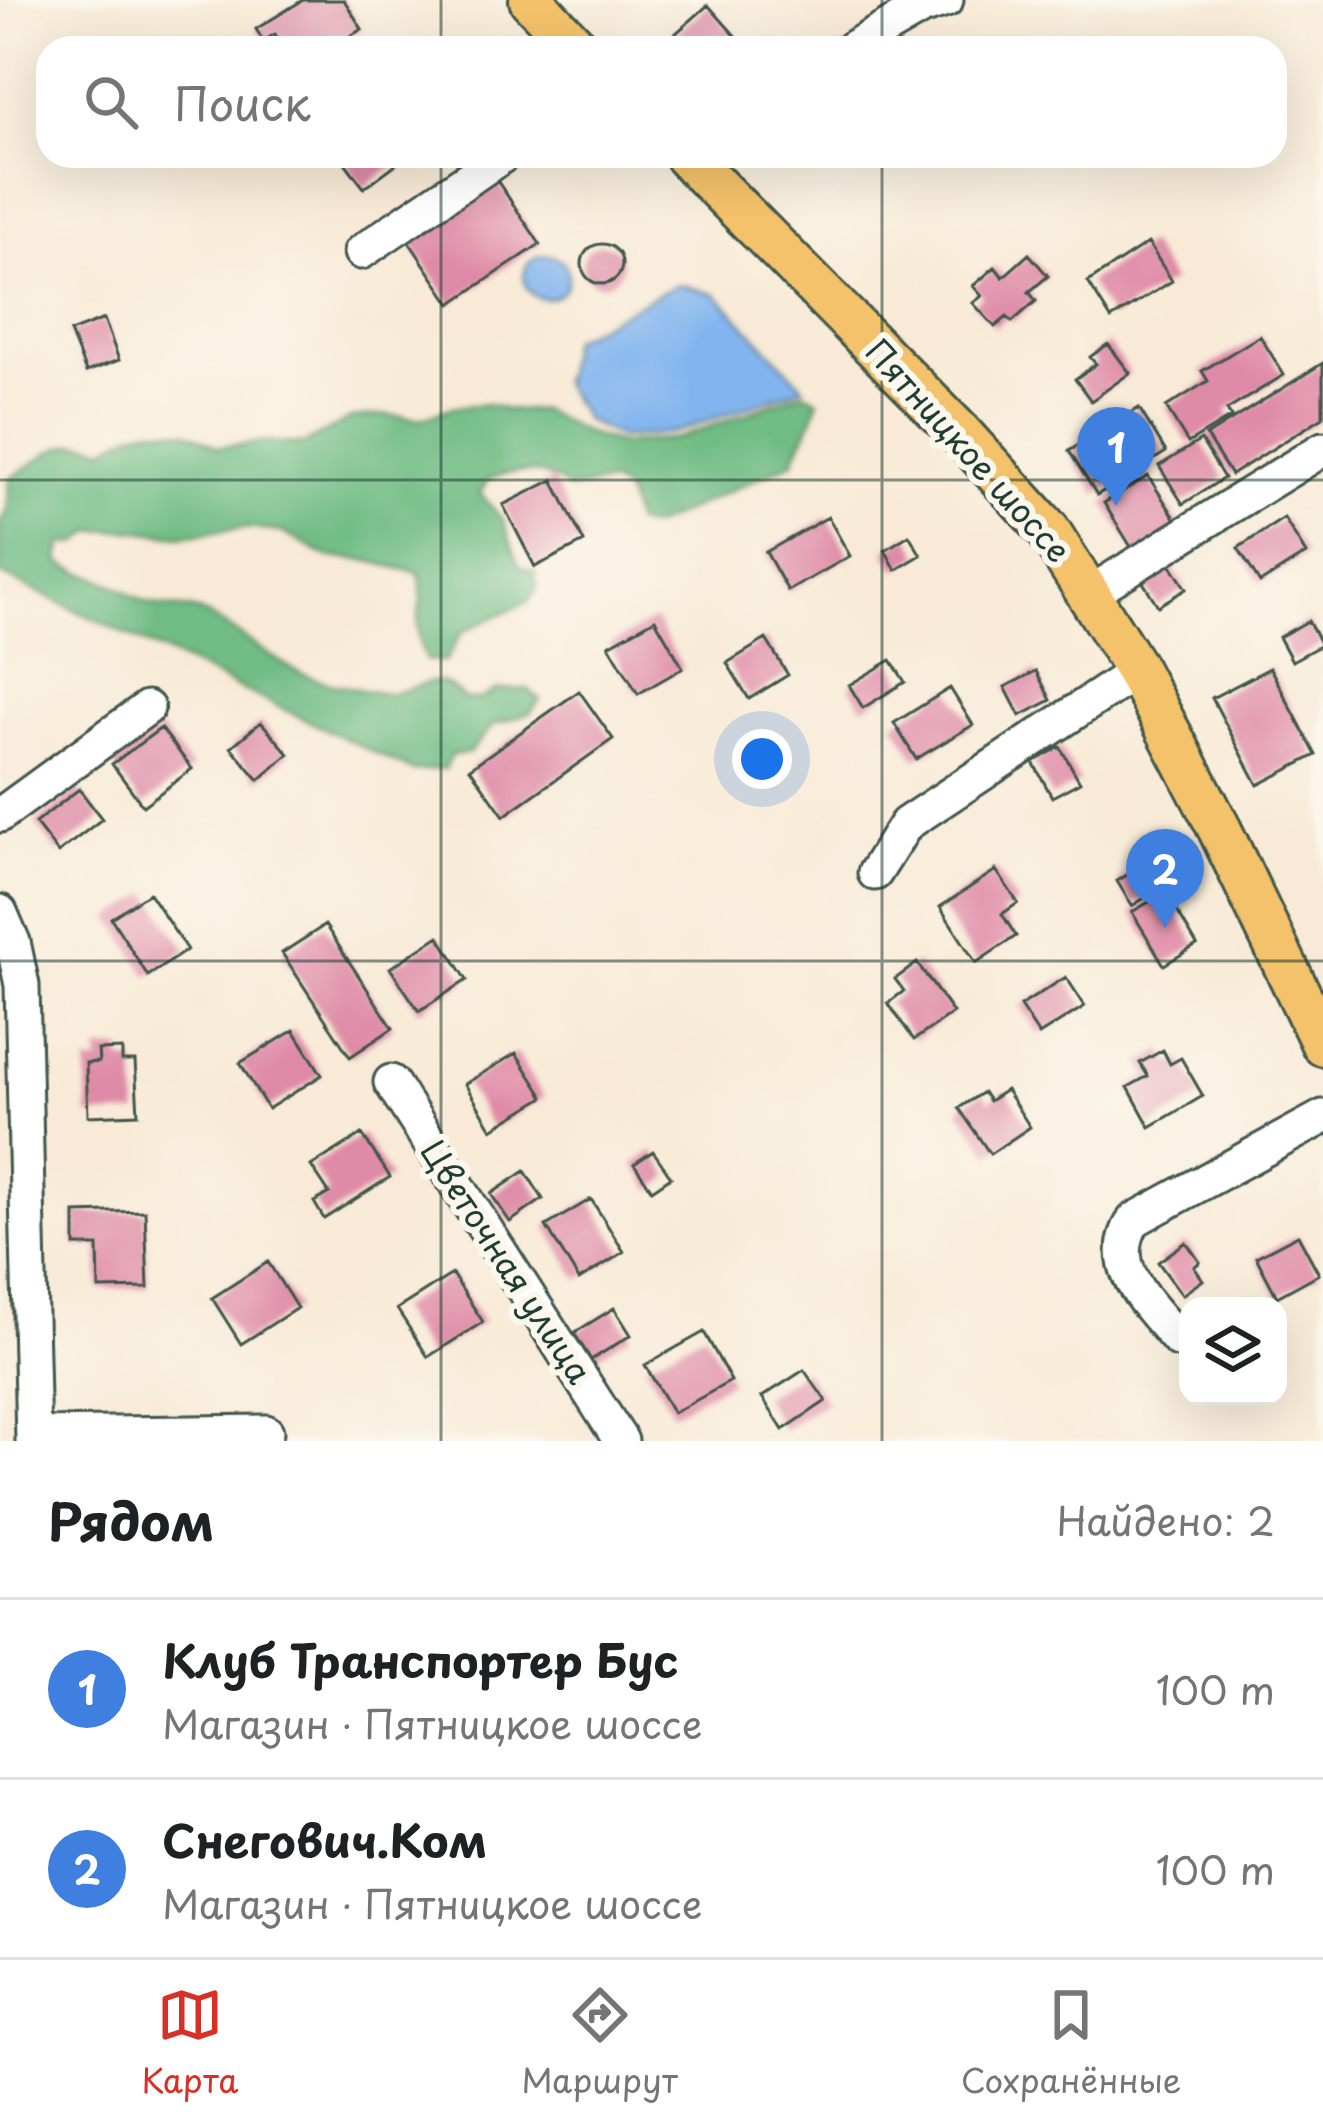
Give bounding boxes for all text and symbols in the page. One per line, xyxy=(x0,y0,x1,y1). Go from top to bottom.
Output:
search box xyxy=(36,36,1287,168)
text: Поиск xyxy=(174,68,311,136)
icon: search xyxy=(78,69,144,135)
street label: Пятницкое шоссе xyxy=(855,327,1084,573)
pin: 1 xyxy=(1077,407,1155,506)
your location xyxy=(732,729,792,789)
pin: 2 xyxy=(1126,829,1204,928)
street label: Цветочная улица xyxy=(410,1129,606,1393)
map controls xyxy=(1179,1297,1287,1405)
button: layers xyxy=(1179,1297,1287,1405)
text: Рядом xyxy=(48,1481,214,1558)
text: Найдено: 2 xyxy=(1056,1490,1275,1549)
text: Клуб Транспортер Бус xyxy=(162,1625,678,1693)
text: 1 xyxy=(78,1659,96,1718)
text: 100 m xyxy=(1156,1659,1275,1718)
text: Магазин · Пятницкое шоссе xyxy=(162,1693,702,1752)
text: Снегович.Ком xyxy=(162,1805,487,1873)
text: 2 xyxy=(73,1839,101,1898)
text: 100 m xyxy=(1156,1839,1275,1898)
text: Магазин · Пятницкое шоссе xyxy=(162,1873,702,1932)
tab: Карта xyxy=(142,1982,238,2104)
tab: Маршрут xyxy=(522,1982,678,2104)
tab: Сохранённые xyxy=(961,1982,1181,2104)

